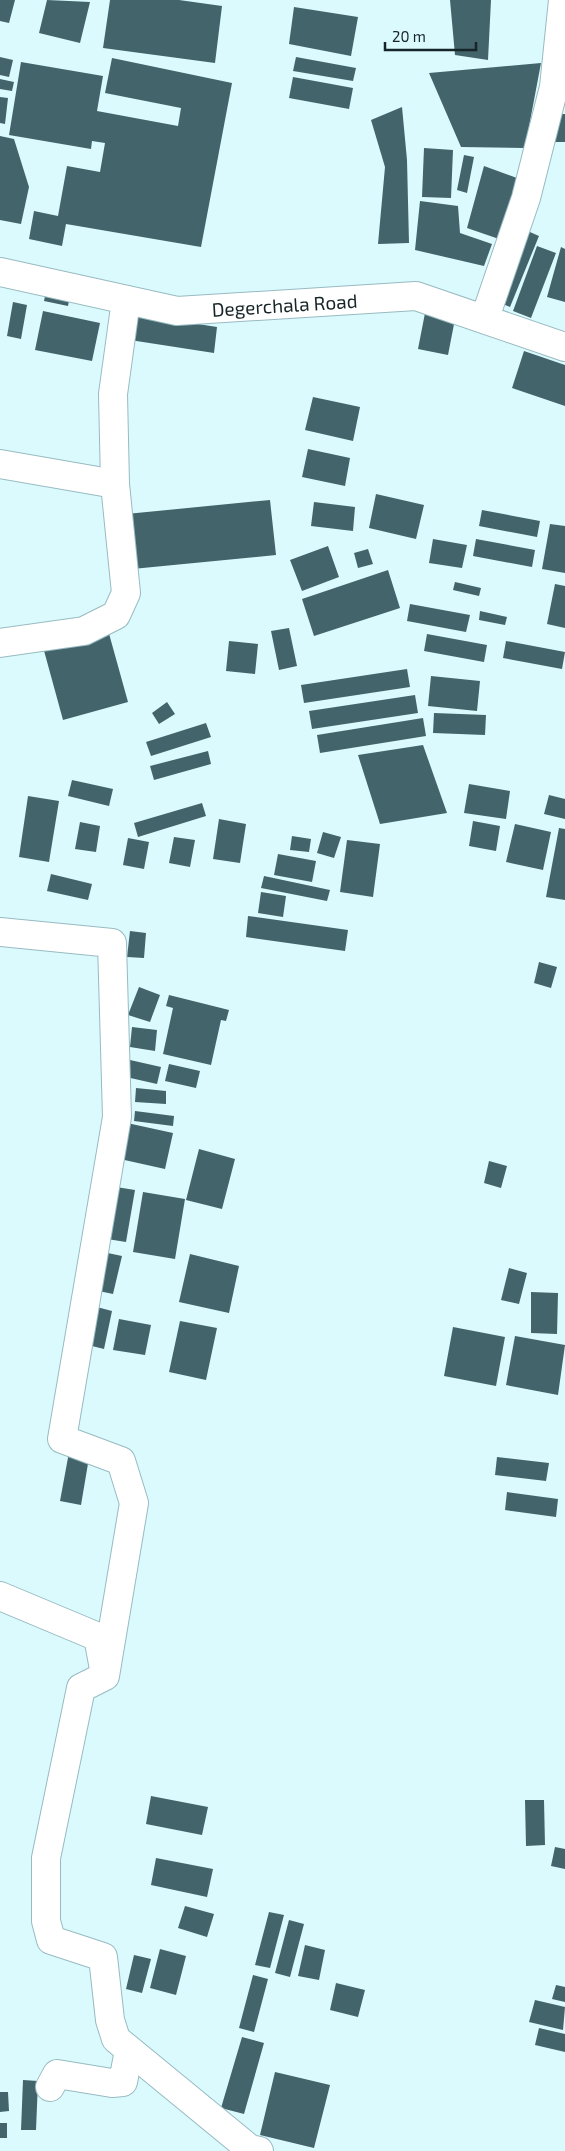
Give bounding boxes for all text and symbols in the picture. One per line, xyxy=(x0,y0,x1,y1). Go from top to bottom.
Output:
scale bar xyxy=(385,20,476,52)
text: 20 m xyxy=(392,27,426,45)
street label: Degerchala Road xyxy=(211,288,358,320)

